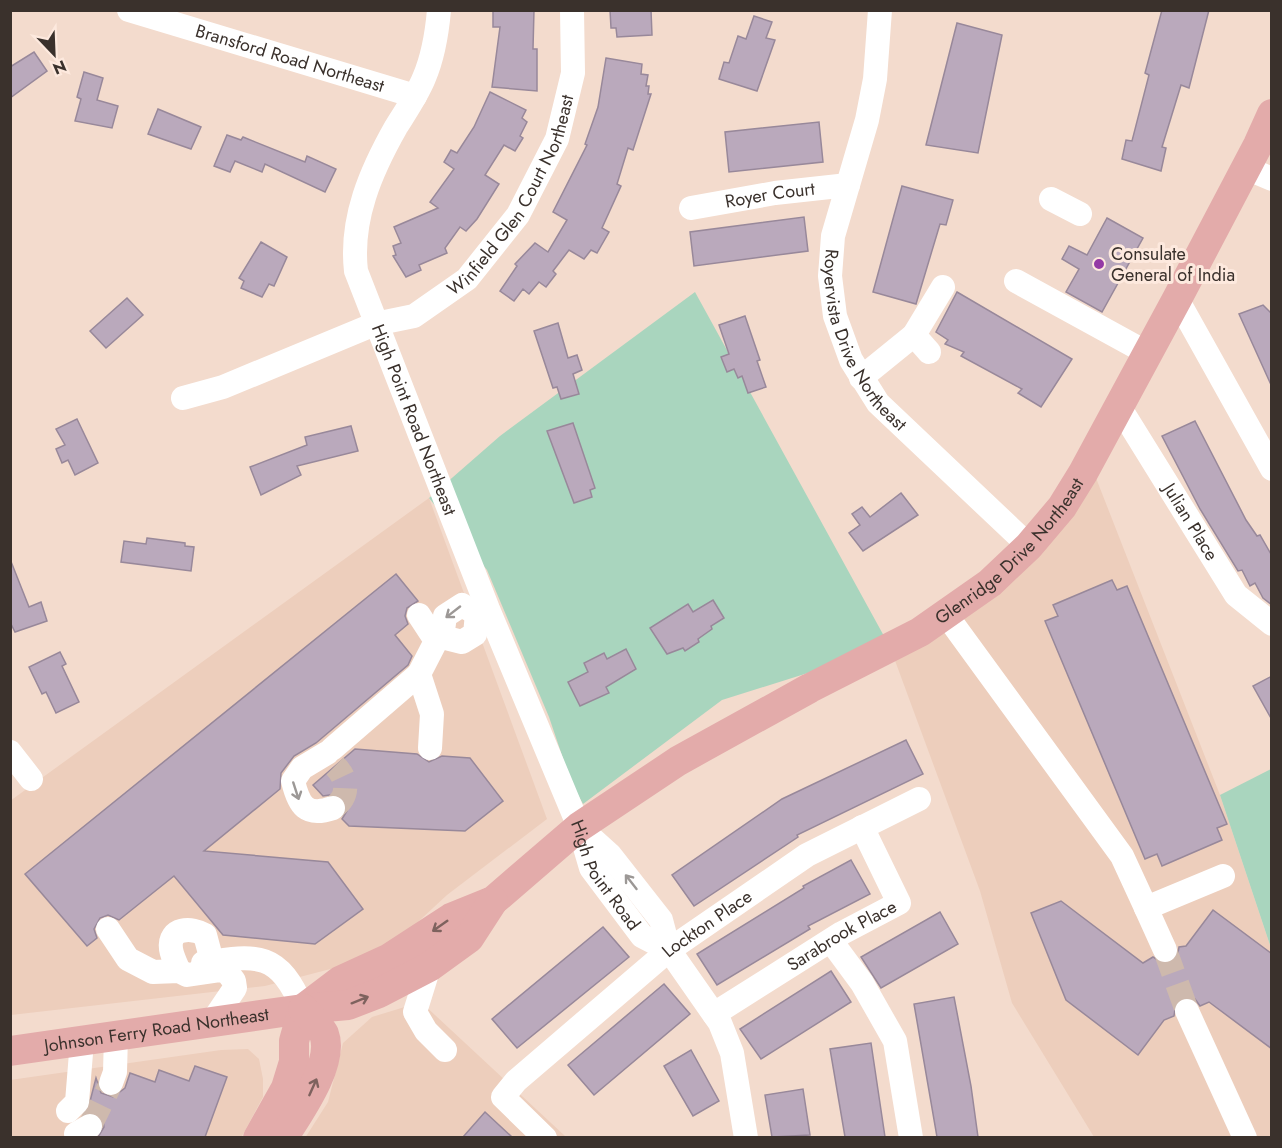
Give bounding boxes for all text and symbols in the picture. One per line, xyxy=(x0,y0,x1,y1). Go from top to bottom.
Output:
street label: Bransford Road Northeast xyxy=(192,18,388,99)
north arrow xyxy=(24,24,84,84)
text: N xyxy=(49,54,70,80)
street label: Winfield Glen Court Northeast xyxy=(442,91,580,302)
street label: Royer Court xyxy=(723,176,817,215)
place label: Consulate General of India xyxy=(1111,241,1235,288)
street label: Royervista Drive Northeast xyxy=(817,248,913,437)
marker: Consulate General of India xyxy=(1092,257,1106,271)
street label: High Point Road Northeast xyxy=(365,320,463,520)
street label: Glenridge Drive Northeast xyxy=(930,472,1090,631)
street label: Julian Place xyxy=(1156,476,1225,566)
one-way arrow xyxy=(445,605,461,618)
one-way arrow xyxy=(291,781,302,800)
street label: High Point Road xyxy=(564,816,646,936)
one-way arrow xyxy=(625,874,638,890)
street label: Lockton Place xyxy=(656,884,757,964)
street label: Sarabrook Place xyxy=(782,894,901,978)
one-way arrow xyxy=(433,920,449,932)
one-way arrow xyxy=(350,994,369,1005)
street label: Johnson Ferry Road Northeast xyxy=(41,1001,271,1059)
one-way arrow xyxy=(308,1078,319,1096)

